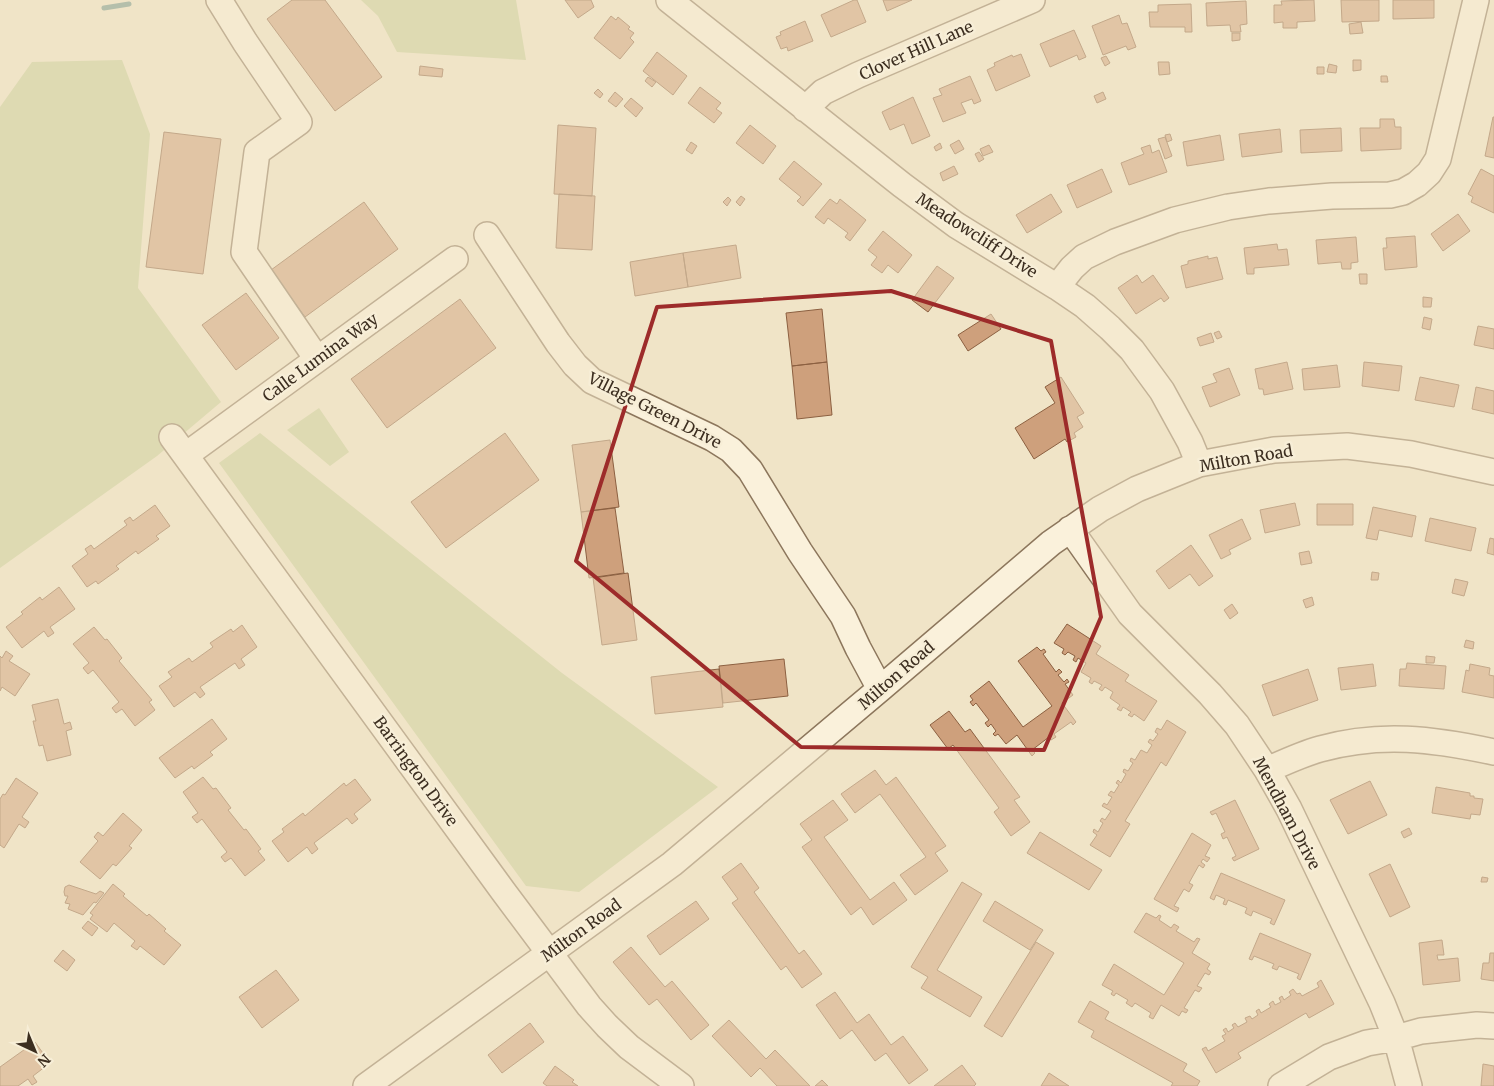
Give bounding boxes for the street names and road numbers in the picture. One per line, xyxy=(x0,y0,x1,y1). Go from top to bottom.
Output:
street label: Clover Hill Lane xyxy=(856,16,976,84)
street label: Meadowcliff Drive xyxy=(912,188,1042,282)
street label: Calle Lumina Way xyxy=(258,308,382,406)
street label: Village Green Drive xyxy=(584,367,725,452)
street label: Milton Road xyxy=(1198,440,1294,476)
street label: Milton Road xyxy=(854,636,938,713)
street label: Barrington Drive xyxy=(369,712,463,830)
street label: Mendham Drive xyxy=(1249,753,1325,873)
street label: Milton Road xyxy=(537,894,625,966)

